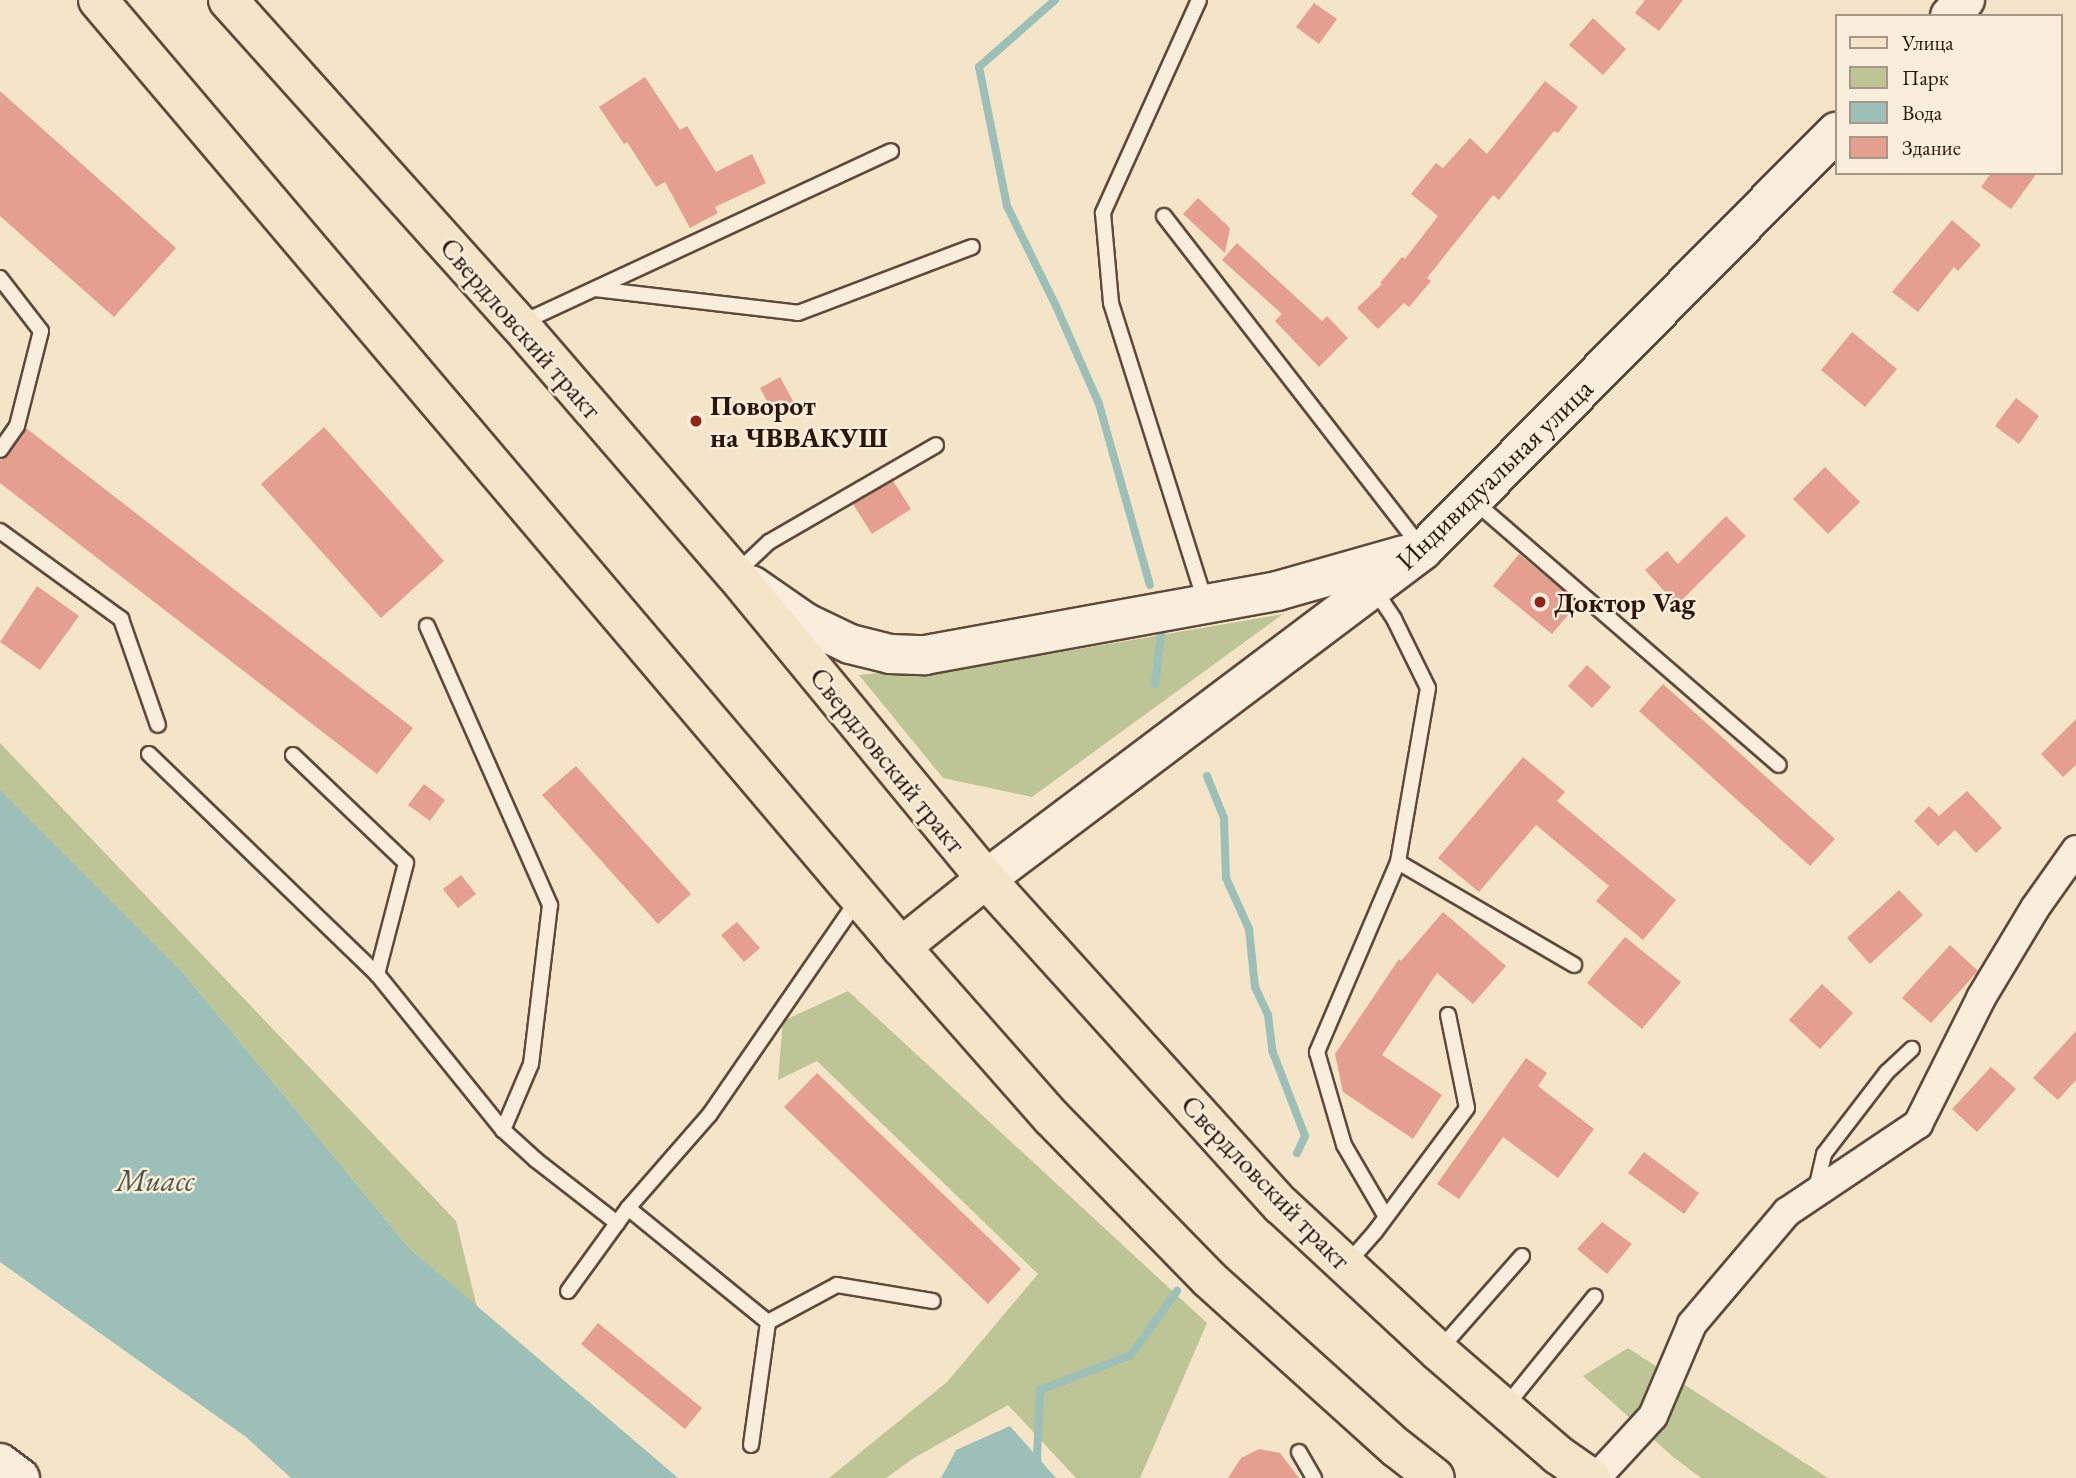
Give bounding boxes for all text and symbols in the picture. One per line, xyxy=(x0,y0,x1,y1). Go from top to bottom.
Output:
legend xyxy=(1834,14,2062,175)
text: Улица xyxy=(1902,29,1954,56)
text: Парк xyxy=(1902,64,1949,91)
text: Вода xyxy=(1902,99,1942,126)
text: Здание xyxy=(1902,134,1961,161)
street label: Свердловский тракт xyxy=(433,230,609,426)
street label: Индивидуальная улица xyxy=(1389,371,1599,577)
place label: Поворот на ЧВВАКУШ xyxy=(710,388,888,454)
marker: Поворот на ЧВВАКУШ xyxy=(688,413,704,429)
place label: Доктор Vag xyxy=(1554,585,1695,619)
marker: Доктор Vag xyxy=(1532,594,1548,610)
street label: Свердловский тракт xyxy=(803,660,973,860)
street label: Свердловский тракт xyxy=(1174,1088,1358,1276)
water label: Миасс xyxy=(116,1163,194,1199)

